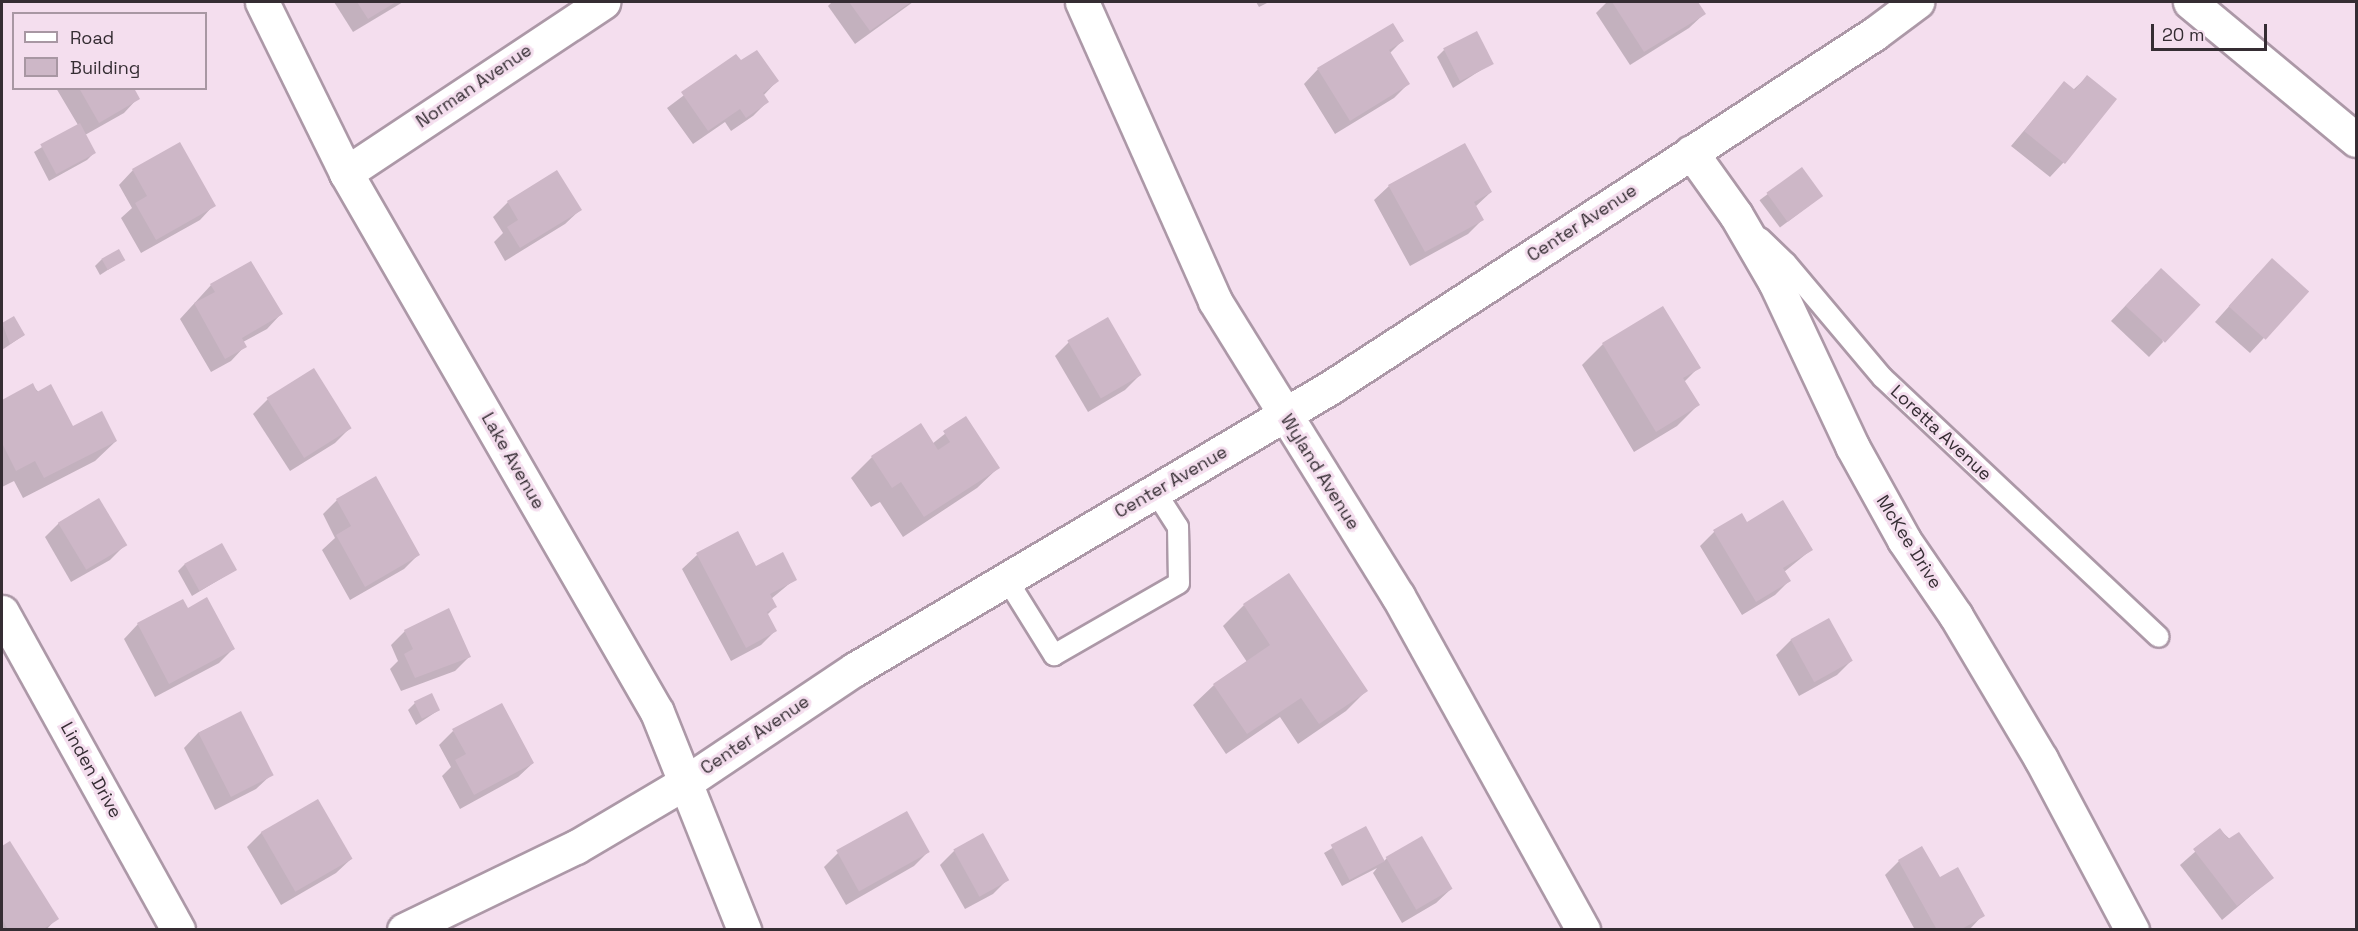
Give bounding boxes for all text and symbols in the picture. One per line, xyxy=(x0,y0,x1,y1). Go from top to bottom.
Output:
legend xyxy=(12,12,207,90)
scale bar xyxy=(2154,12,2270,50)
text: 20 m xyxy=(2162,23,2205,46)
text: Road xyxy=(70,26,114,49)
street label: Norman Avenue xyxy=(412,39,536,133)
text: Building xyxy=(70,56,140,79)
street label: Center Avenue xyxy=(1523,179,1641,267)
street label: Loretta Avenue xyxy=(1886,381,1996,485)
street label: Lake Avenue xyxy=(477,409,549,513)
street label: Wyland Avenue xyxy=(1276,410,1364,534)
street label: Center Avenue xyxy=(1111,441,1231,523)
street label: McKee Drive xyxy=(1872,491,1946,593)
street label: Center Avenue xyxy=(696,691,814,779)
street label: Linden Drive xyxy=(56,718,126,822)

